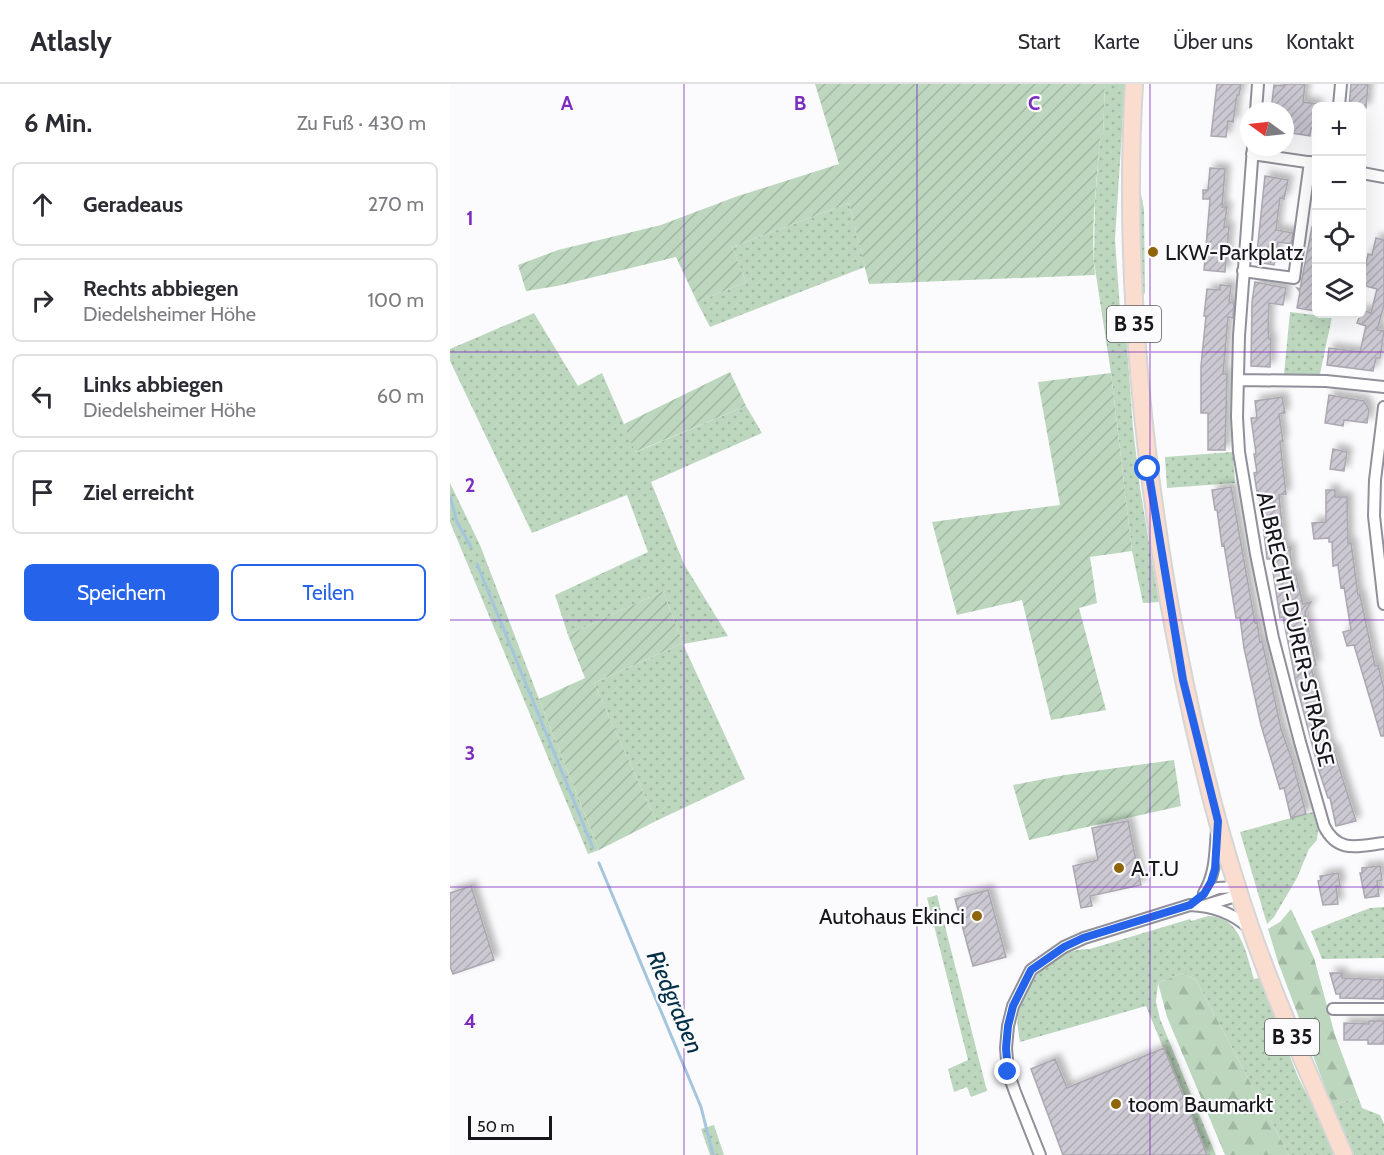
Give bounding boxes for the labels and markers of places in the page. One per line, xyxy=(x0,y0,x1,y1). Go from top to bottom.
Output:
place label: LKW-Parkplatz xyxy=(1165,239,1304,266)
marker: LKW-Parkplatz xyxy=(1146,245,1160,259)
place label: A.T.U xyxy=(1131,855,1179,882)
marker: A.T.U xyxy=(1112,861,1126,875)
place label: Autohaus Ekinci xyxy=(819,903,965,930)
marker: Autohaus Ekinci xyxy=(970,909,984,923)
place label: toom Baumarkt xyxy=(1128,1091,1274,1118)
marker: toom Baumarkt xyxy=(1109,1097,1123,1111)

